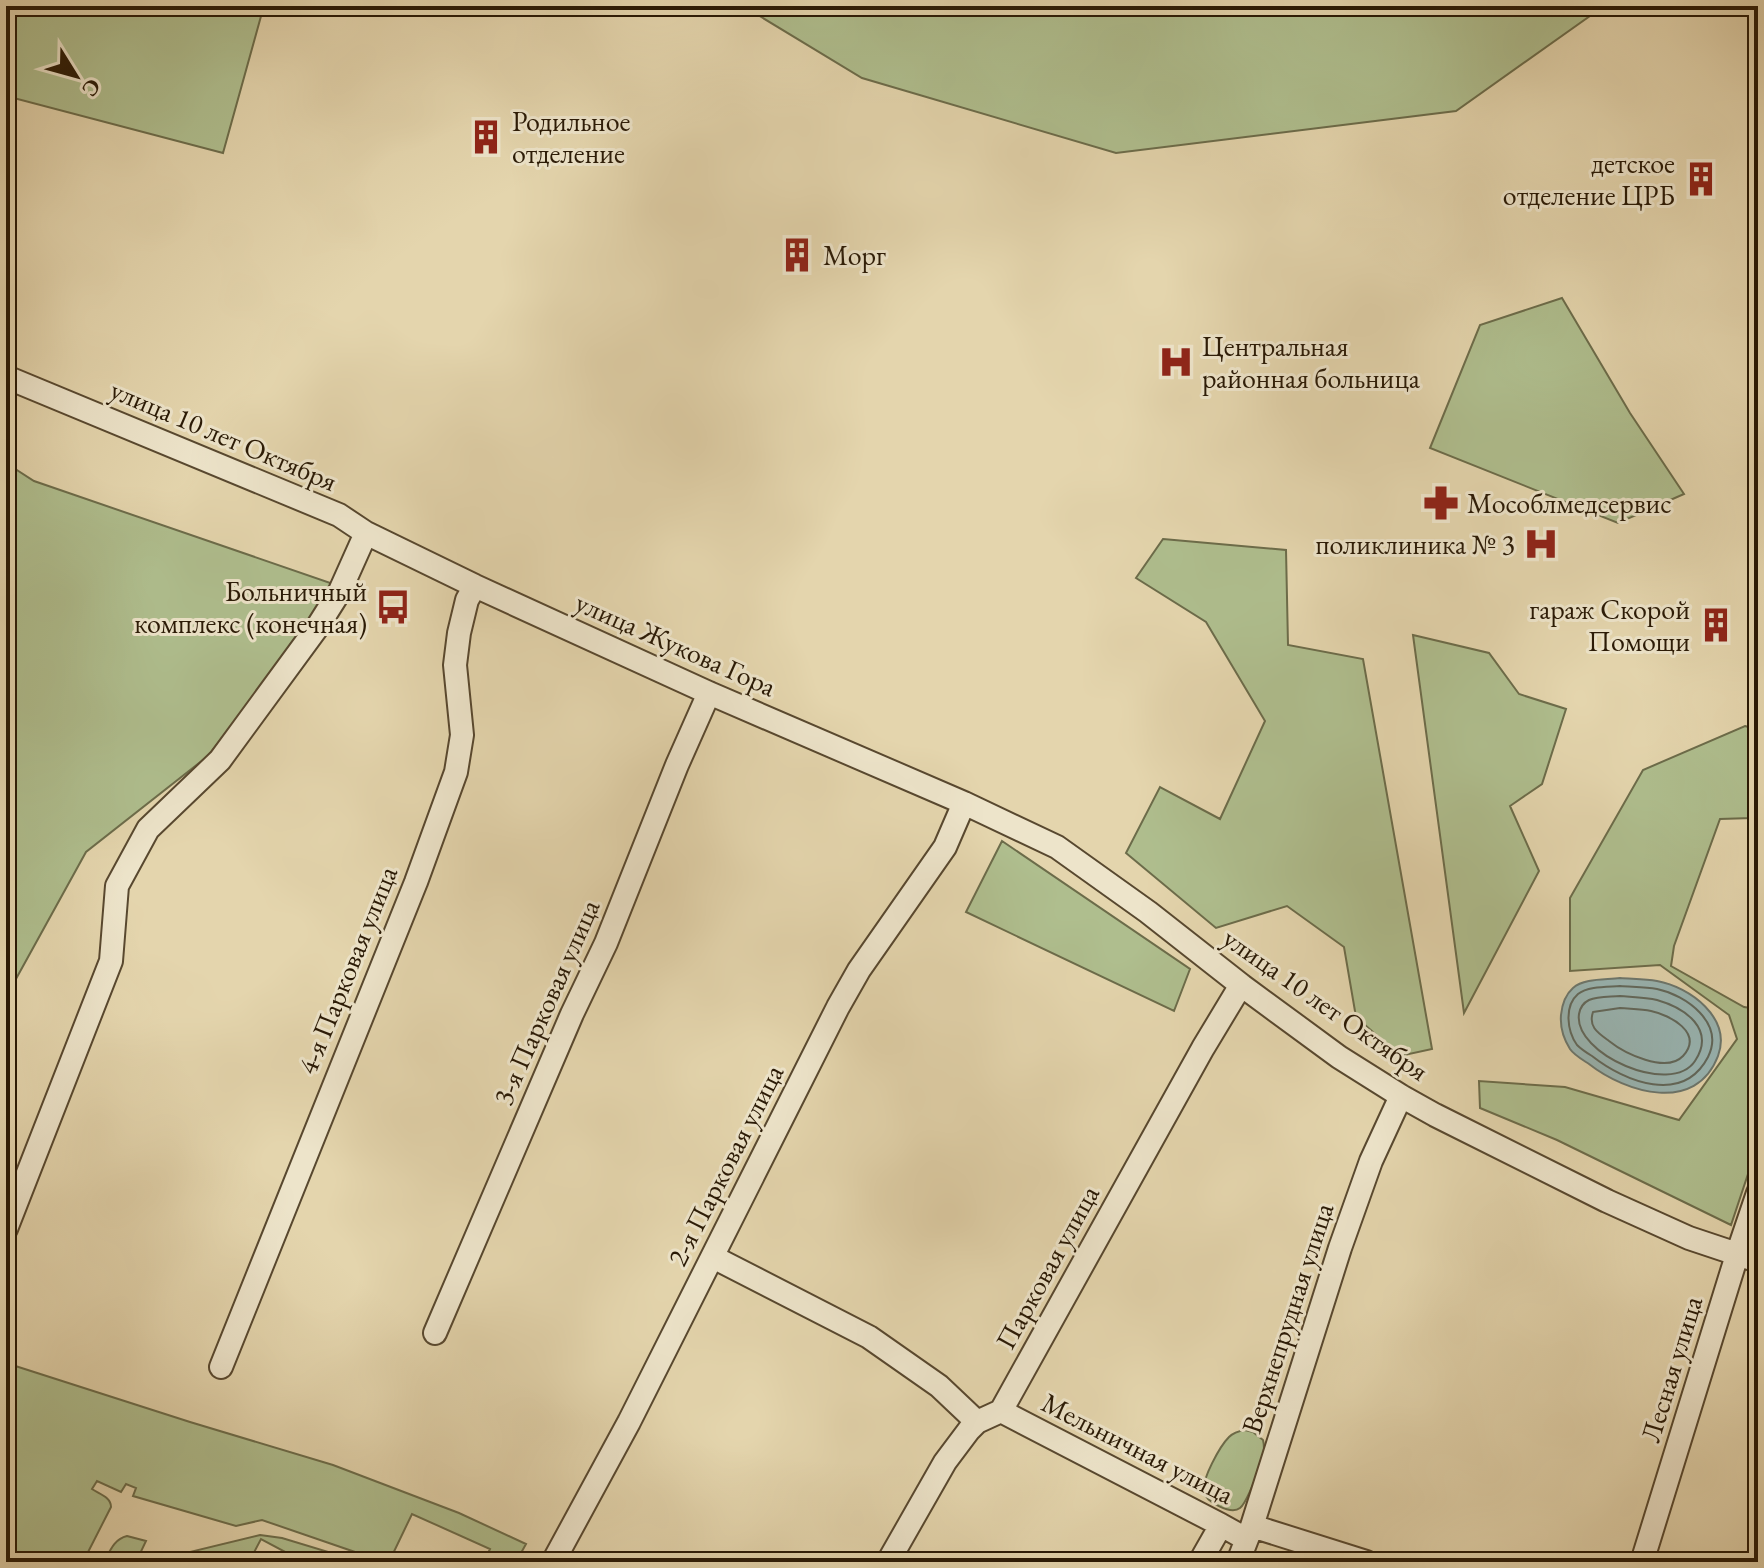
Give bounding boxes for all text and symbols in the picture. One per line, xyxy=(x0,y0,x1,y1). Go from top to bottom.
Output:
north arrow xyxy=(36,36,116,116)
text: С xyxy=(75,73,108,103)
place label: Родильное отделение xyxy=(512,103,631,171)
building icon: Родильное отделение xyxy=(467,118,505,156)
place label: детское отделение ЦРБ xyxy=(1503,145,1675,213)
building icon: детское отделение ЦРБ xyxy=(1682,160,1720,198)
building icon: Морг xyxy=(778,236,816,274)
place label: Морг xyxy=(823,237,886,273)
place label: Центральная районная больница xyxy=(1202,328,1421,396)
hospital icon: Центральная районная больница xyxy=(1157,343,1195,381)
street label: улица 10 лет Октября xyxy=(105,371,343,499)
pharmacy icon: Мособлмедсервис xyxy=(1422,484,1460,522)
place label: Мособлмедсервис xyxy=(1467,485,1672,521)
hospital icon: поликлиника № 3 xyxy=(1522,525,1560,563)
place label: поликлиника № 3 xyxy=(1315,526,1515,562)
place label: Больничный комплекс (конечная) xyxy=(134,573,367,641)
street label: улица Жукова Гора xyxy=(570,584,783,705)
bus stop icon: Больничный комплекс (конечная) xyxy=(374,588,412,626)
place label: гараж Скорой Помощи xyxy=(1529,591,1690,659)
building icon: гараж Скорой Помощи xyxy=(1697,606,1735,644)
street label: 4-я Парковая улица xyxy=(289,860,405,1079)
street label: 3-я Парковая улица xyxy=(485,893,608,1110)
street label: улица 10 лет Октября xyxy=(1216,920,1436,1088)
street label: 2-я Парковая улица xyxy=(659,1057,792,1272)
street label: Парковая улица xyxy=(987,1178,1107,1355)
street label: Верхнепрудная улица xyxy=(1233,1198,1341,1438)
street label: Лесная улица xyxy=(1632,1291,1710,1446)
street label: Мельничная улица xyxy=(1036,1384,1241,1512)

